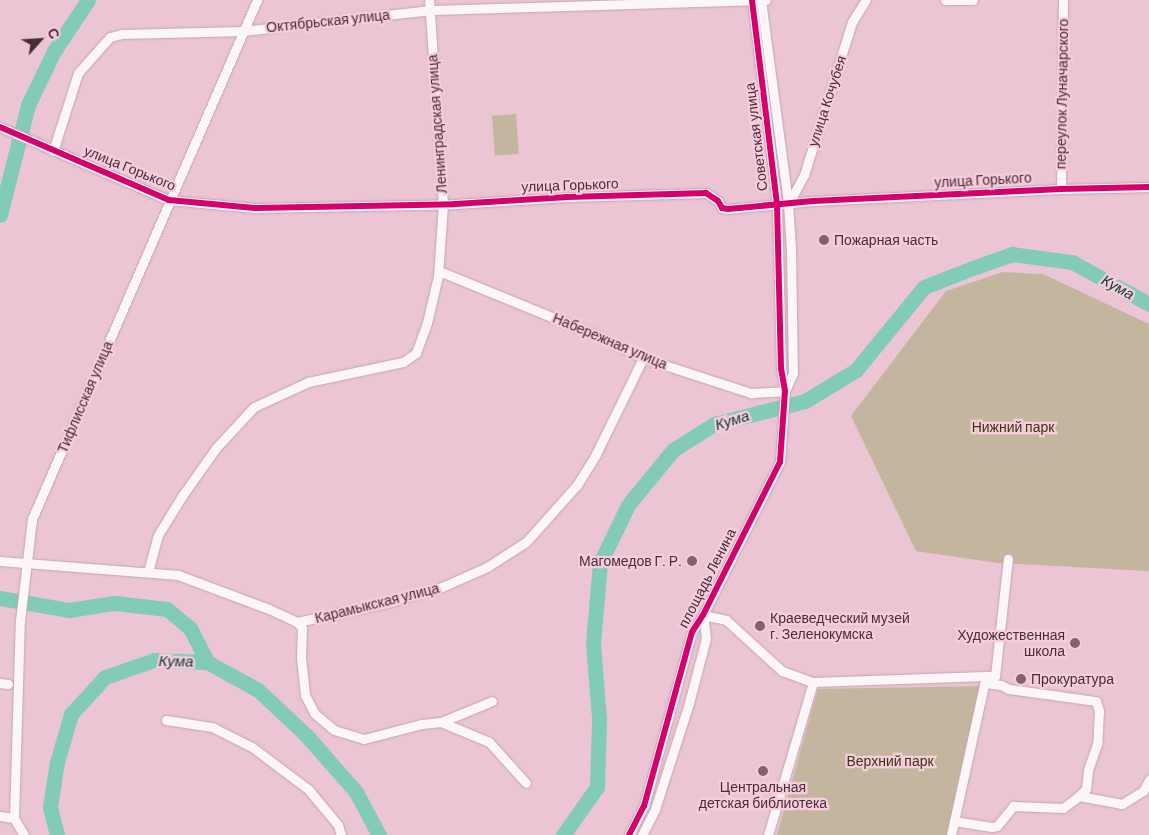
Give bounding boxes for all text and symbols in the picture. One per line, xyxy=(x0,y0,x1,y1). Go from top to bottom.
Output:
street label: Октябрьская улица xyxy=(265,6,391,36)
north arrow xyxy=(15,15,65,65)
street label: переулок Луначарского xyxy=(1052,19,1072,169)
text: С xyxy=(44,25,64,41)
street label: улица Кочубея xyxy=(804,53,850,149)
street label: Ленинградская улица xyxy=(424,54,450,194)
street label: Советская улица xyxy=(741,82,771,192)
street label: улица Горького xyxy=(82,142,178,194)
street label: улица Горького xyxy=(934,169,1032,191)
street label: улица Горького xyxy=(521,175,619,195)
place label: Пожарная часть xyxy=(834,232,938,248)
marker: Пожарная часть xyxy=(818,234,830,246)
water label: Кума xyxy=(1098,271,1138,303)
street label: Набережная улица xyxy=(550,309,670,373)
street label: Тифлисская улица xyxy=(54,338,116,456)
water label: Кума xyxy=(713,406,751,434)
park label: Нижний парк xyxy=(972,419,1054,435)
street label: площадь Ленина xyxy=(675,525,739,631)
place label: Магомедов Г. Р. xyxy=(579,553,682,569)
marker: Магомедов Г. Р. xyxy=(686,555,698,567)
street label: Карамыкская улица xyxy=(313,579,441,627)
place label: Краеведческий музей г. Зеленокумска xyxy=(770,610,910,642)
marker: Краеведческий музей г. Зеленокумска xyxy=(754,620,766,632)
place label: Художественная школа xyxy=(957,627,1065,660)
marker: Художественная школа xyxy=(1069,637,1081,649)
water label: Кума xyxy=(158,652,194,670)
place label: Прокуратура xyxy=(1031,671,1114,687)
marker: Прокуратура xyxy=(1015,673,1027,685)
park label: Верхний парк xyxy=(846,753,934,769)
marker: Центральная детская библиотека xyxy=(757,765,769,777)
place label: Центральная детская библиотека xyxy=(699,779,827,812)

